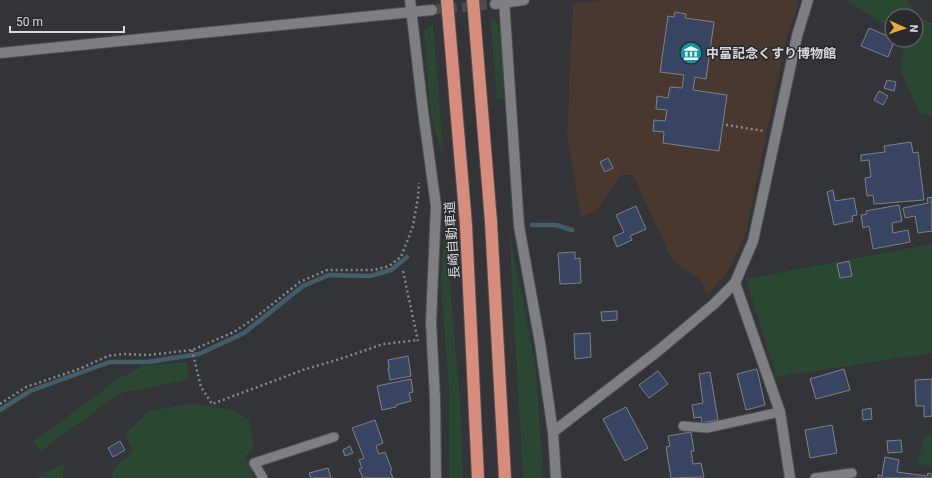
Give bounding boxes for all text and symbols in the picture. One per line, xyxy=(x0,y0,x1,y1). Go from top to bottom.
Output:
scale bar xyxy=(10,8,124,34)
north arrow xyxy=(884,8,924,48)
text: 50 m xyxy=(16,15,43,29)
text: N xyxy=(907,24,920,33)
museum icon: 中冨記念くすり博物館 xyxy=(678,40,704,66)
place label: 中冨記念くすり博物館 xyxy=(706,46,836,61)
street label: 長崎自動車道 xyxy=(442,201,462,279)

